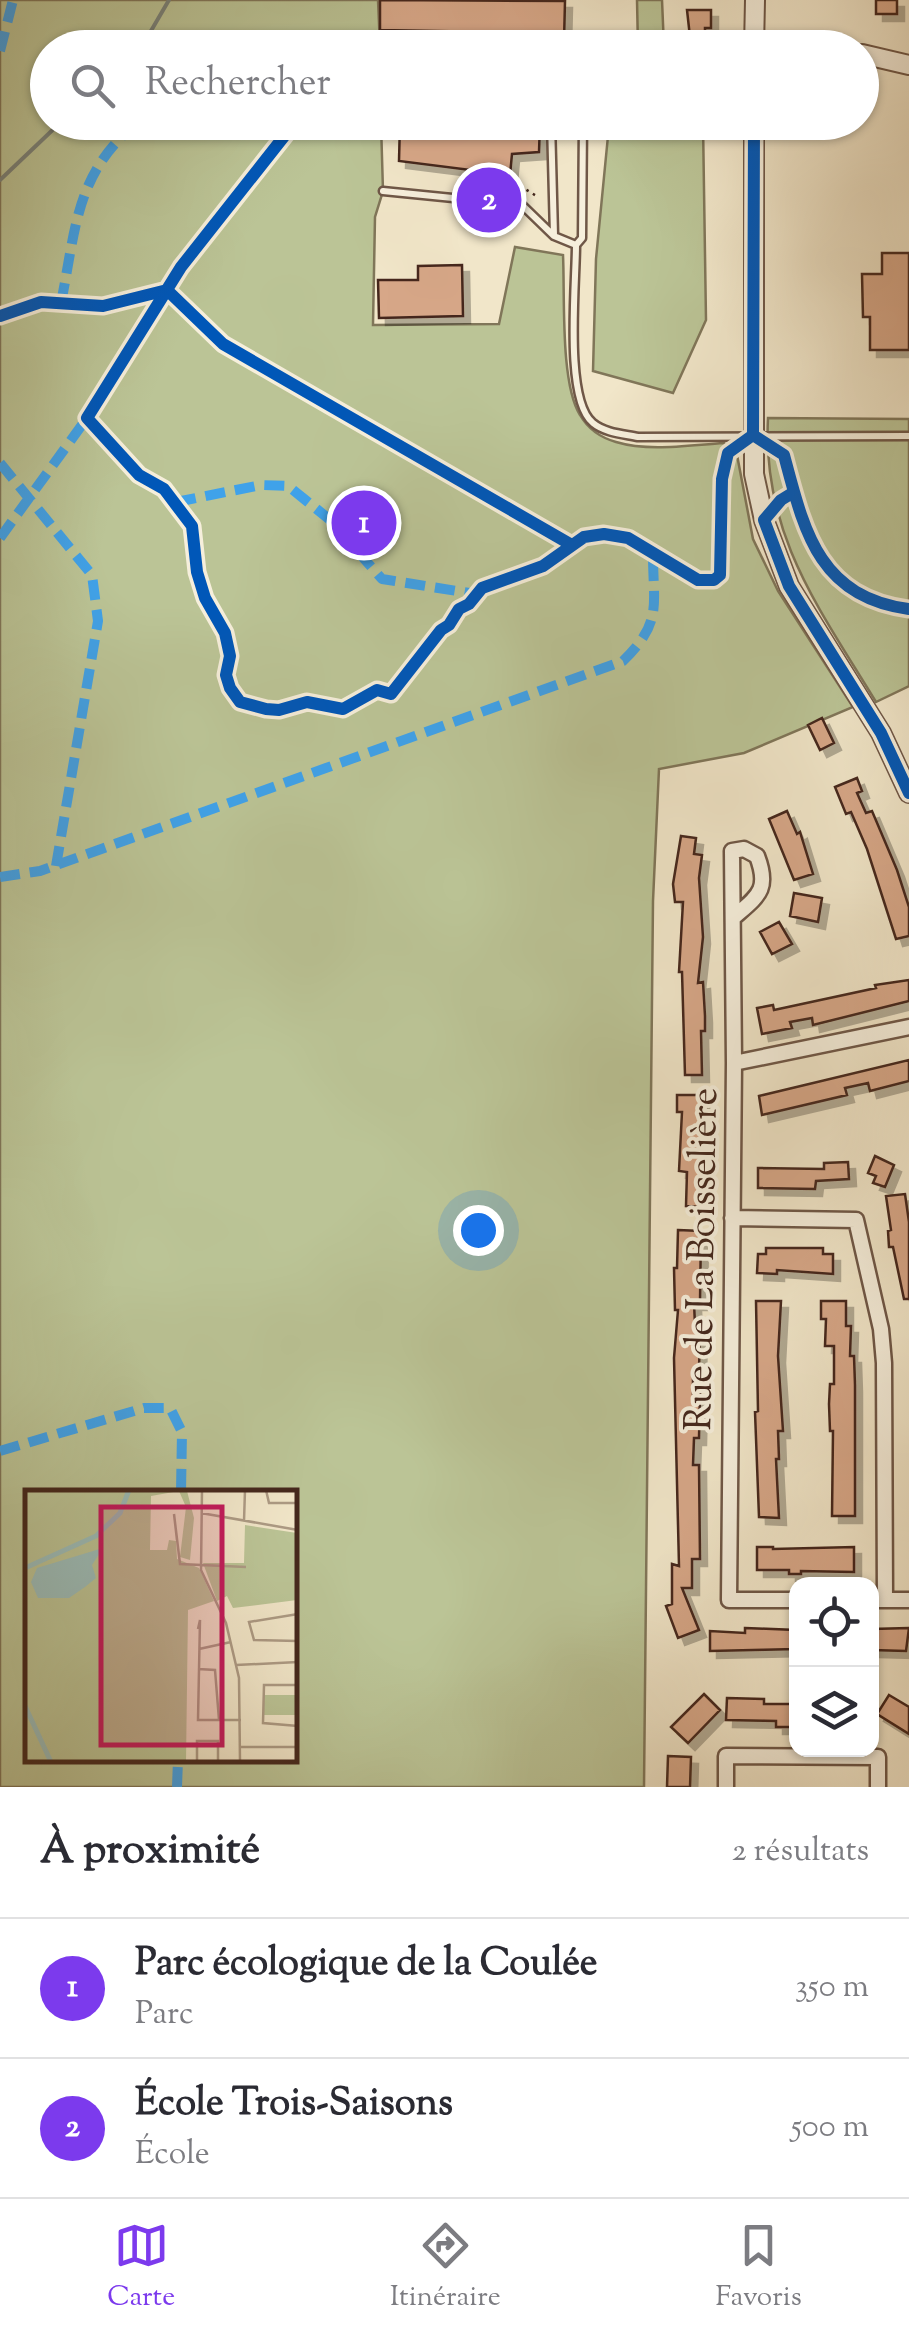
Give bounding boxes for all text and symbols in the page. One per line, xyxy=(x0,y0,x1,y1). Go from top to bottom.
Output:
search box xyxy=(30,30,879,140)
icon: search xyxy=(65,58,120,113)
text: Rechercher xyxy=(145,58,331,112)
pin: 2 xyxy=(456,162,522,238)
pin: 1 xyxy=(332,486,396,560)
street label: Rue de La Boisselière xyxy=(674,1087,734,1431)
your location xyxy=(453,1205,504,1256)
inset map xyxy=(25,1490,298,1762)
map controls xyxy=(789,1577,879,1757)
button: locate xyxy=(789,1577,879,1667)
button: layers xyxy=(789,1667,879,1757)
text: À proximité xyxy=(40,1822,260,1882)
text: 2 résultats xyxy=(732,1829,869,1875)
text: Parc écologique de la Coulée xyxy=(135,1938,598,1992)
text: 1 xyxy=(67,1965,78,2011)
text: 350 m xyxy=(795,1965,869,2011)
text: Parc xyxy=(135,1992,193,2038)
text: École Trois-Saisons xyxy=(135,2078,453,2132)
text: 2 xyxy=(65,2105,80,2151)
text: 500 m xyxy=(791,2105,869,2151)
text: École xyxy=(135,2132,210,2178)
tab: Carte xyxy=(107,2218,175,2318)
tab: Itinéraire xyxy=(390,2218,501,2318)
tab: Favoris xyxy=(715,2218,802,2318)

